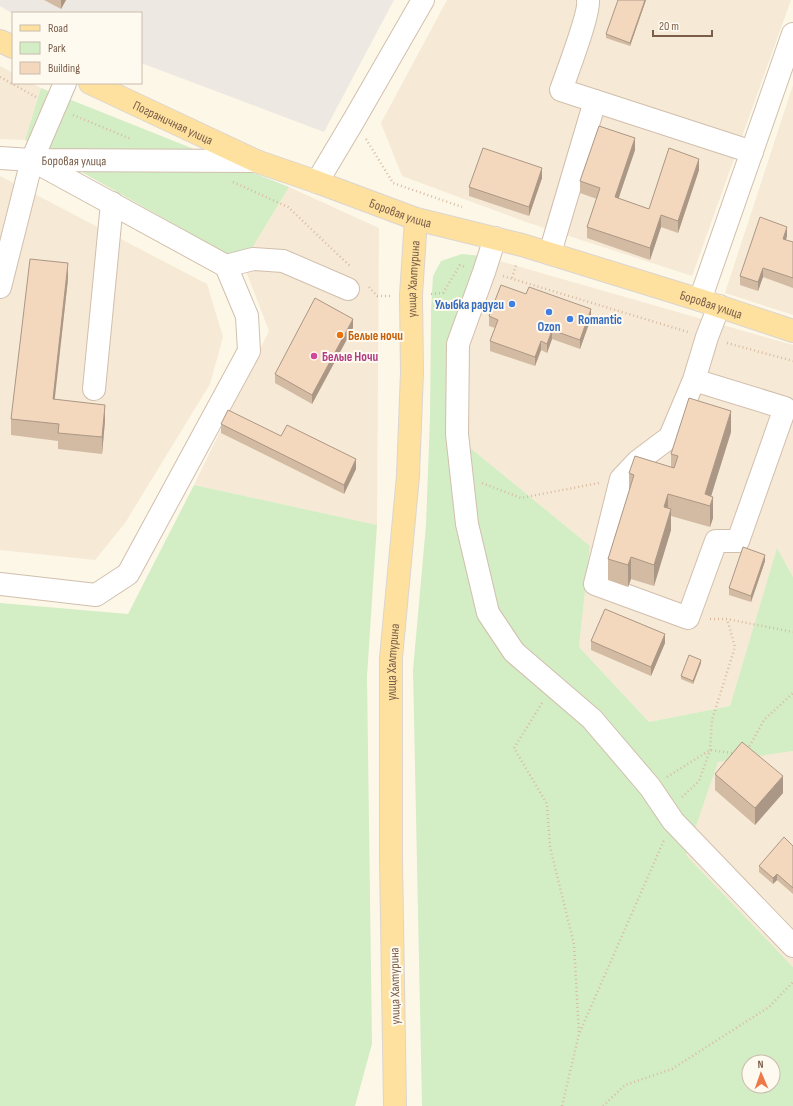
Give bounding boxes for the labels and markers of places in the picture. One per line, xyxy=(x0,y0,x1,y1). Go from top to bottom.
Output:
place label: Улыбка радуги xyxy=(435,297,504,313)
marker: Улыбка радуги xyxy=(507,299,517,309)
marker: Ozon xyxy=(544,307,554,317)
place label: Romantic xyxy=(578,312,623,328)
marker: Romantic xyxy=(565,314,575,324)
place label: Ozon xyxy=(537,319,561,335)
place label: Белые ночи xyxy=(348,328,403,344)
marker: Белые ночи xyxy=(335,330,345,340)
place label: Белые Ночи xyxy=(322,349,378,365)
marker: Белые Ночи xyxy=(309,351,319,361)

